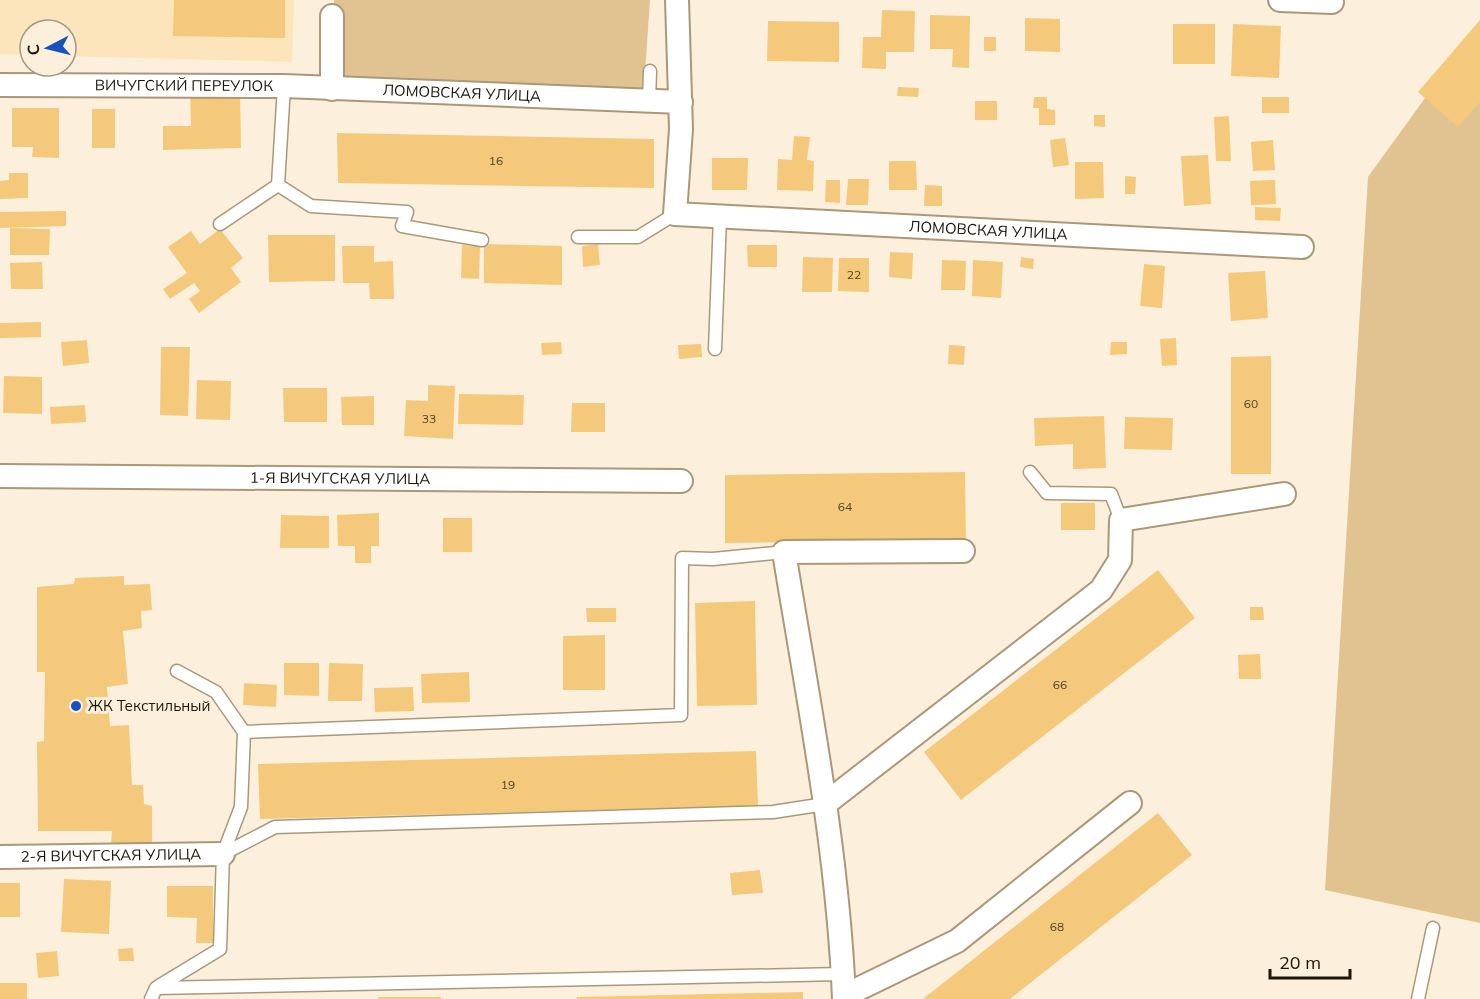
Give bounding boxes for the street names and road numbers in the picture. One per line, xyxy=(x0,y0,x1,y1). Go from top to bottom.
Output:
street label: ВИЧУГСКИЙ ПЕРЕУЛОК xyxy=(95,75,273,95)
street label: ЛОМОВСКАЯ УЛИЦА xyxy=(382,80,541,105)
street label: ЛОМОВСКАЯ УЛИЦА xyxy=(909,216,1068,244)
street label: 1-Я ВИЧУГСКАЯ УЛИЦА xyxy=(250,468,430,488)
street label: 2-Я ВИЧУГСКАЯ УЛИЦА xyxy=(21,844,201,866)

